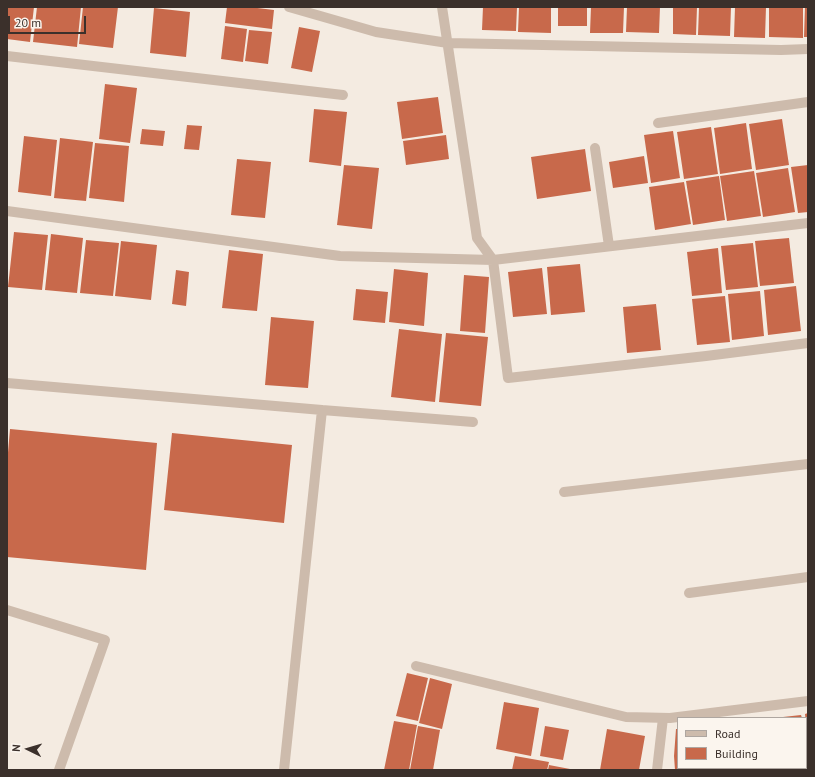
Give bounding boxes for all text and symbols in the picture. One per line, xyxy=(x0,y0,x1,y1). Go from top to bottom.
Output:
scale bar xyxy=(10,8,88,34)
text: 20 m xyxy=(15,15,41,30)
legend xyxy=(677,717,807,769)
text: Road xyxy=(715,726,740,741)
north arrow xyxy=(8,729,48,769)
text: N xyxy=(9,744,23,752)
text: Building xyxy=(715,746,758,761)

